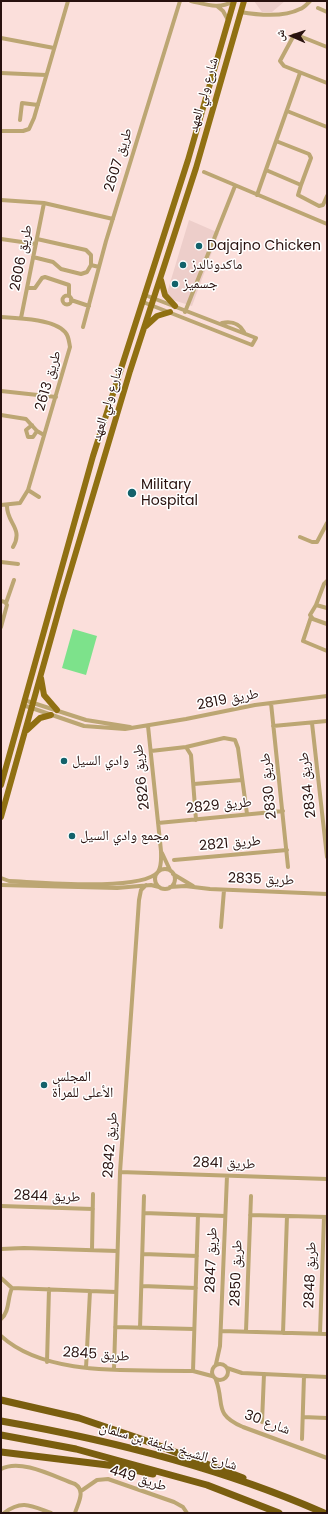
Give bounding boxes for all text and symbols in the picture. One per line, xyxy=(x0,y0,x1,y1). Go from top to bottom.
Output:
north arrow xyxy=(272,16,312,56)
text: ش xyxy=(272,29,288,42)
street label: شارع ولي العهد xyxy=(185,56,223,134)
street label: طريق 2607 xyxy=(101,126,137,194)
street label: طريق 2606 xyxy=(7,223,37,293)
place label: Dajajno Chicken xyxy=(207,238,321,254)
marker: Dajajno Chicken xyxy=(194,241,204,251)
place label: ماكدونالدز xyxy=(191,257,242,273)
marker: ماكدونالدز xyxy=(178,260,188,270)
place label: جسميز xyxy=(183,276,218,292)
marker: جسميز xyxy=(170,279,180,289)
street label: طريق 2613 xyxy=(32,349,66,413)
street label: شارع ولي العهد xyxy=(89,365,127,443)
place label: Military Hospital xyxy=(141,477,198,510)
marker: Military Hospital xyxy=(126,487,138,499)
street label: طريق 2819 xyxy=(196,686,260,714)
street label: طريق 2826 xyxy=(130,743,154,811)
street label: طريق 2834 xyxy=(296,751,320,819)
street label: طريق 2830 xyxy=(257,752,281,820)
place label: وادي السيل xyxy=(72,753,129,769)
marker: وادي السيل xyxy=(59,756,69,766)
street label: طريق 2829 xyxy=(185,794,253,818)
place label: مجمع وادي السيل xyxy=(80,828,169,844)
marker: مجمع وادي السيل xyxy=(67,831,77,841)
street label: طريق 2821 xyxy=(198,833,262,855)
street label: طريق 2835 xyxy=(228,870,294,890)
place label: المجلس الأعلى للمرأة xyxy=(52,1069,113,1102)
marker: المجلس الأعلى للمرأة xyxy=(39,1080,49,1090)
street label: طريق 2842 xyxy=(100,1111,122,1179)
street label: طريق 2841 xyxy=(192,1155,256,1173)
street label: طريق 2844 xyxy=(13,1187,81,1207)
street label: طريق 2847 xyxy=(202,1227,222,1293)
street label: طريق 2850 xyxy=(227,1239,247,1307)
street label: طريق 2848 xyxy=(301,1241,321,1309)
street label: طريق 2845 xyxy=(62,1344,130,1366)
street label: شارع 30 xyxy=(242,1407,292,1439)
street label: شارع الشيخ خليفة بن سلمان xyxy=(97,1419,239,1475)
street label: طريق 449 xyxy=(107,1462,169,1496)

